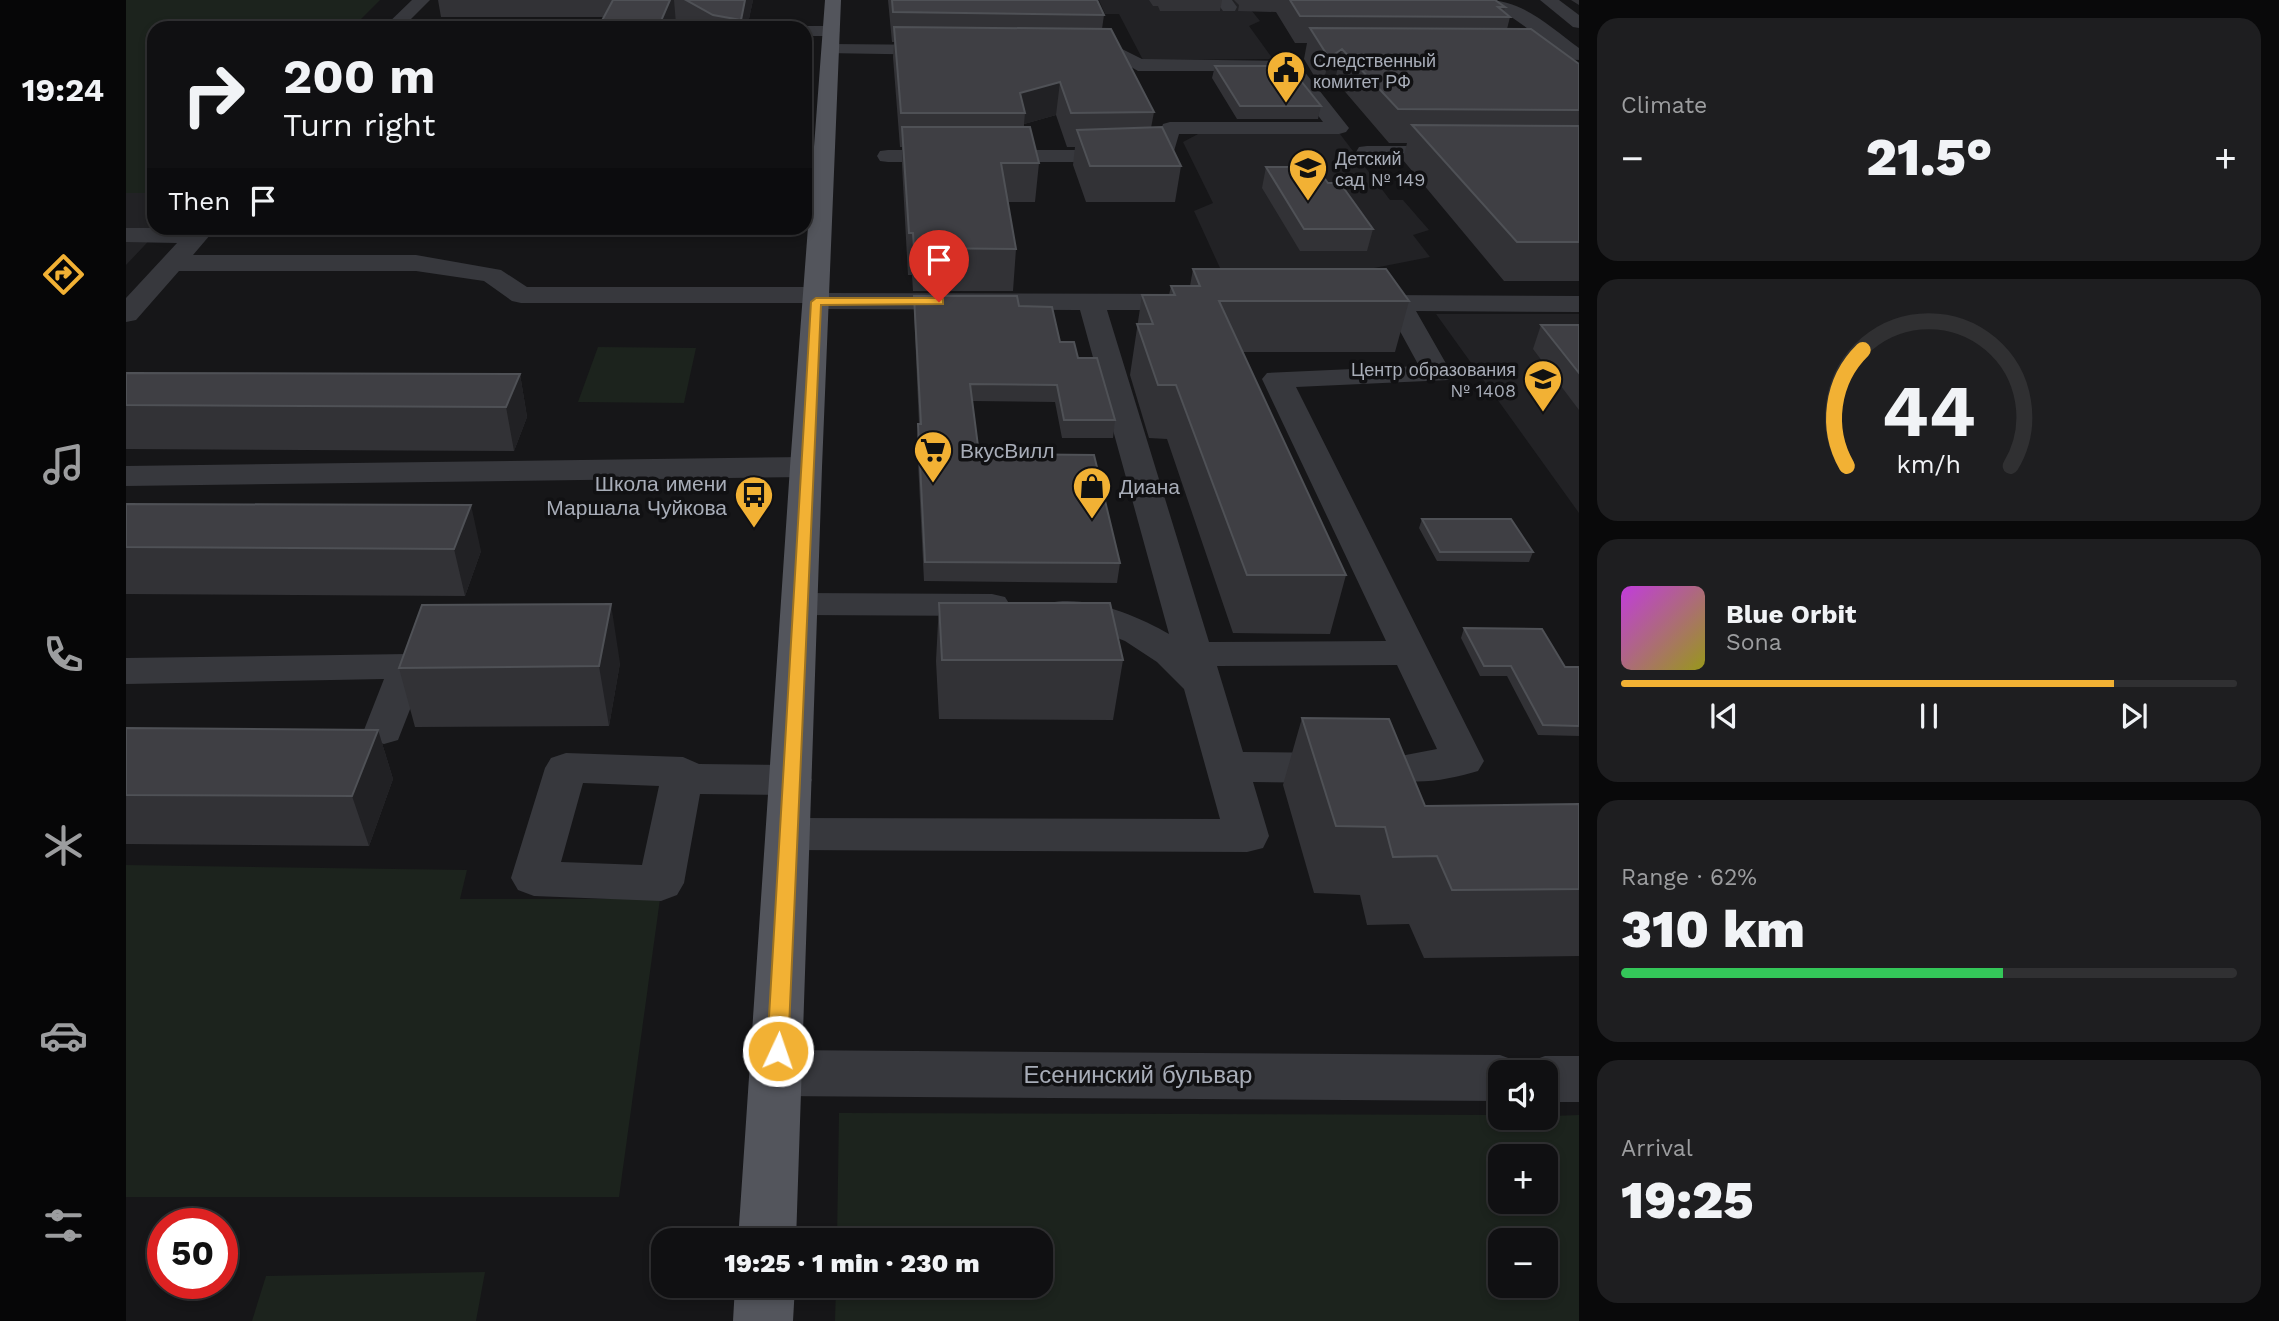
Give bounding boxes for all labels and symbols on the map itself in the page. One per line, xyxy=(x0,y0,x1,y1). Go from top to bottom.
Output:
public building icon: Следственный комитет РФ xyxy=(1265,49,1307,104)
place label: Следственный комитет РФ xyxy=(1313,50,1436,92)
school or university icon: Детский сад № 149 xyxy=(1287,147,1329,202)
place label: Детский сад № 149 xyxy=(1335,148,1425,190)
pin xyxy=(909,230,969,302)
school or university icon: Центр образования № 1408 xyxy=(1522,358,1564,413)
place label: Центр образования № 1408 xyxy=(1351,359,1516,401)
supermarket icon: ВкусВилл xyxy=(912,429,954,484)
place label: ВкусВилл xyxy=(960,438,1054,463)
shop icon: Диана xyxy=(1071,465,1113,520)
place label: Школа имени Маршала Чуйкова xyxy=(546,471,727,520)
bus stop icon: Школа имени Маршала Чуйкова xyxy=(733,474,775,529)
place label: Диана xyxy=(1119,474,1180,499)
position arrow xyxy=(741,1014,815,1088)
street label: Есенинский бульвар xyxy=(1024,1061,1252,1089)
speed limit sign: 50 xyxy=(147,1208,238,1299)

